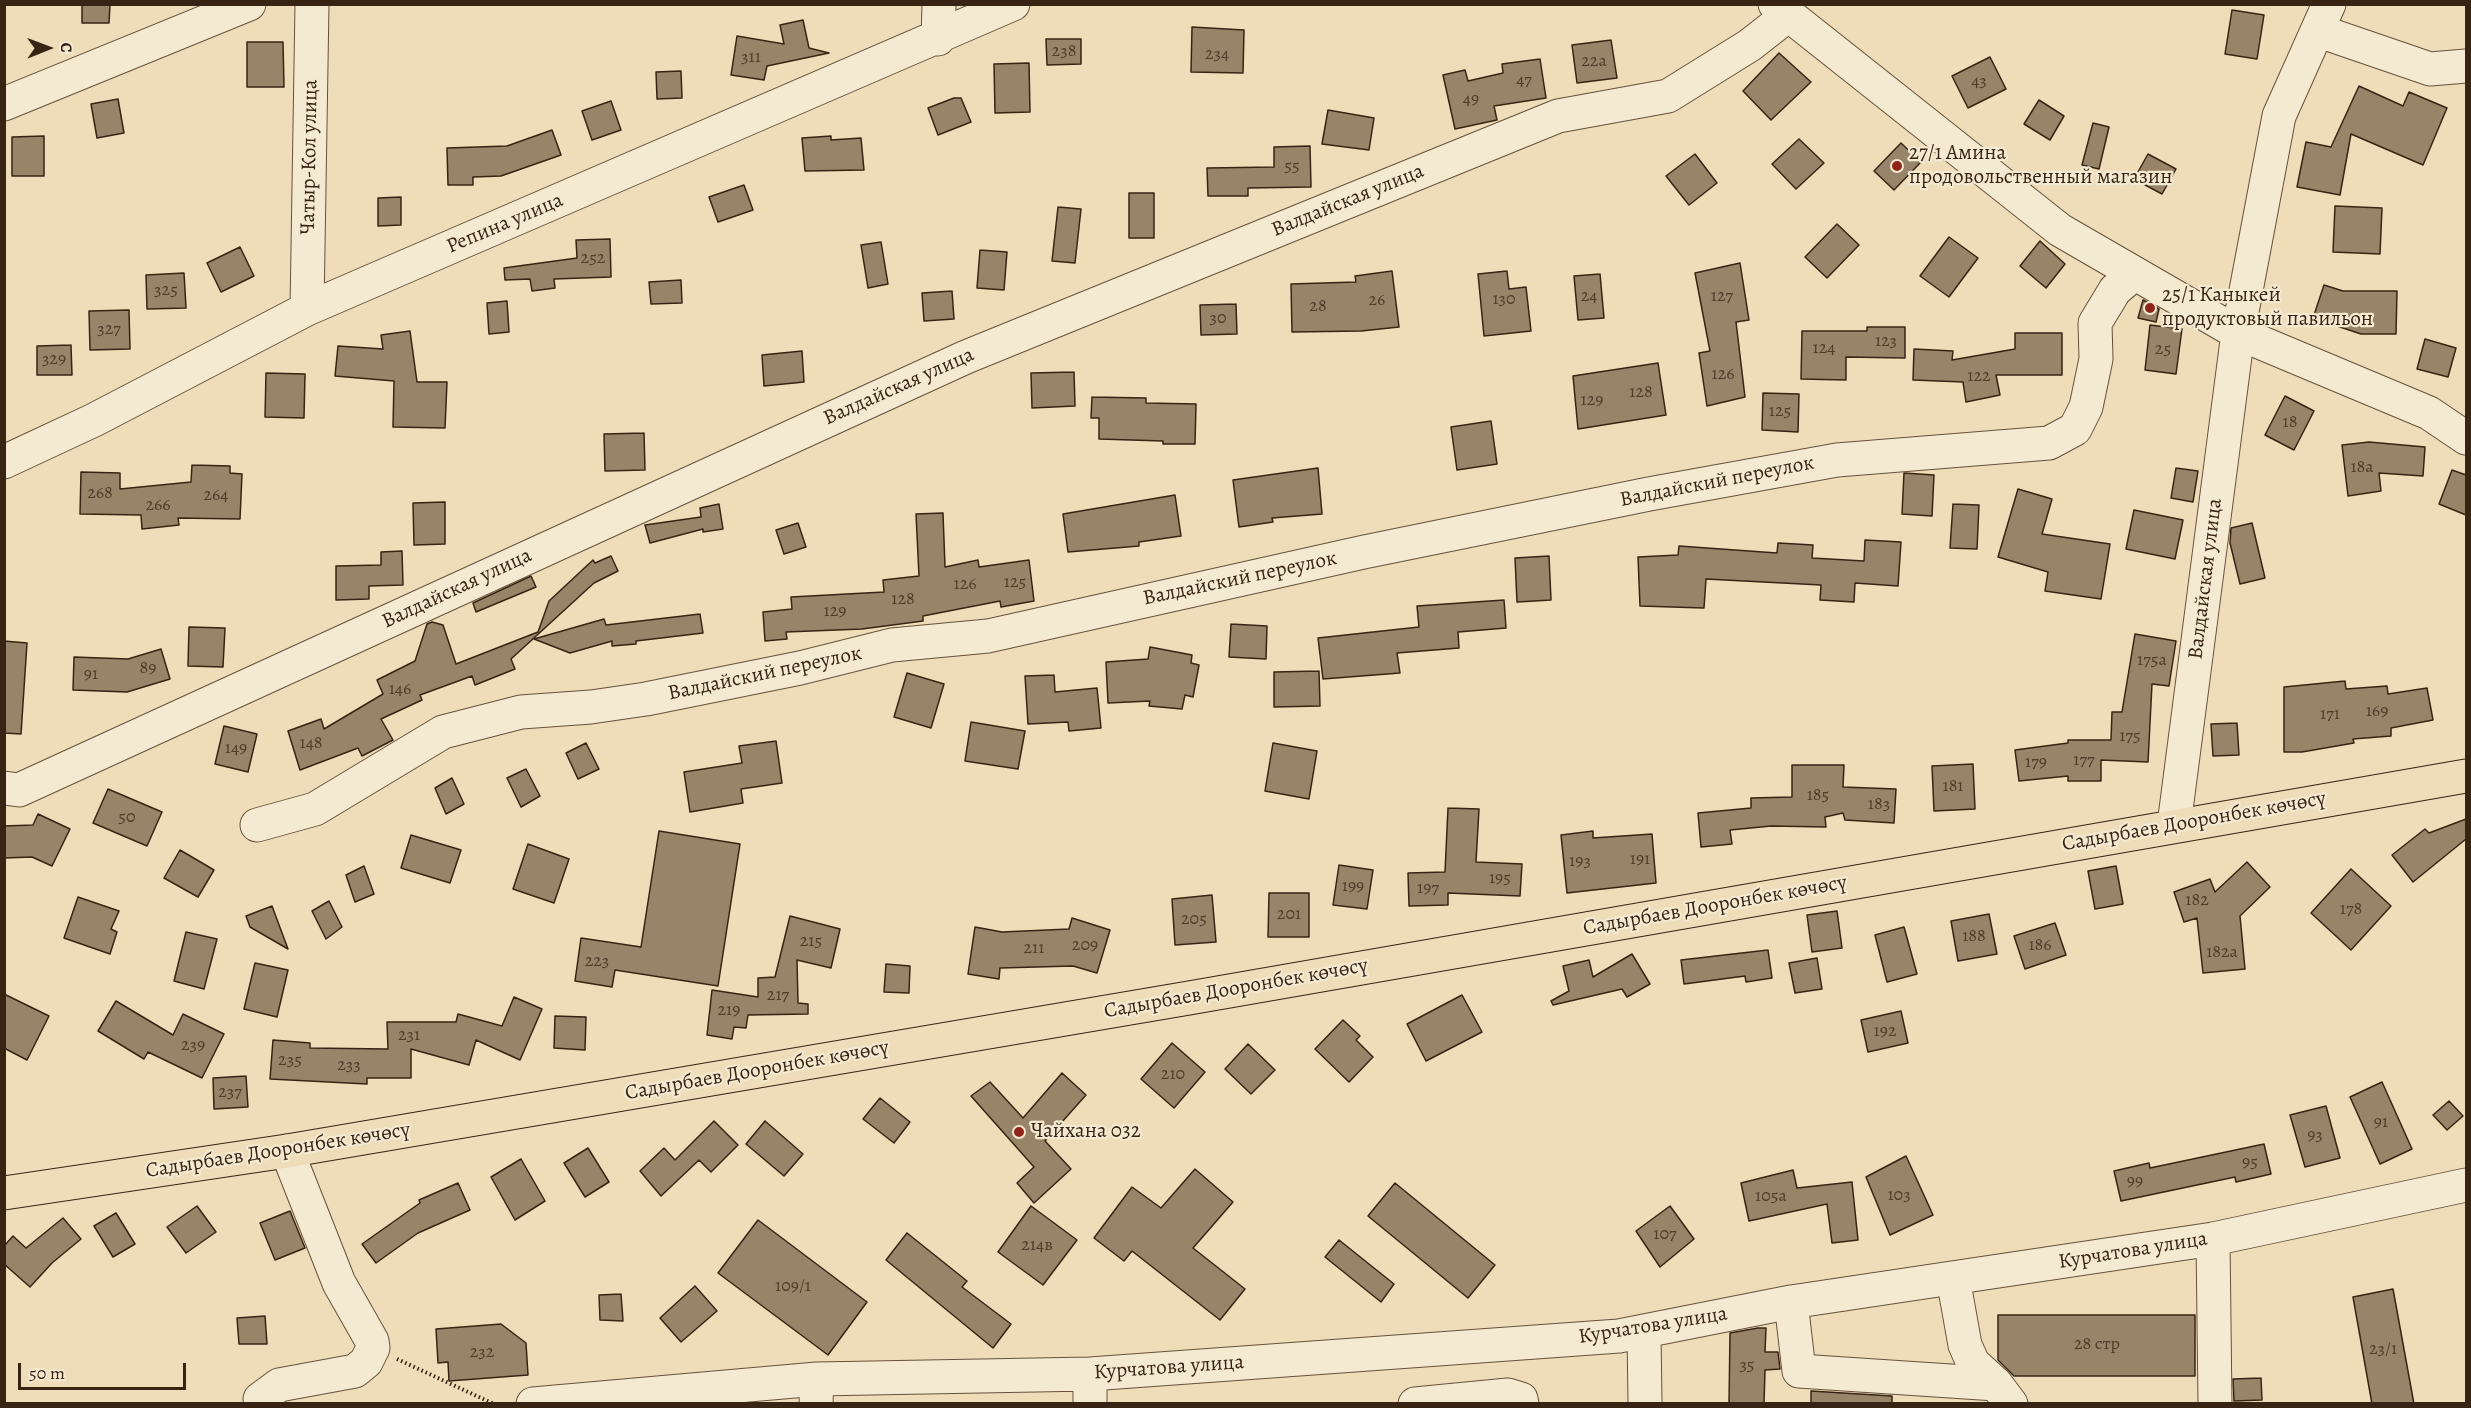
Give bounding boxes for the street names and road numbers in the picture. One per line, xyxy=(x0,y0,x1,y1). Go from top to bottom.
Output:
street label: Чатыр-Кол улица xyxy=(296,79,324,235)
street label: Валдайская улица xyxy=(1268,159,1428,243)
street label: Репина улица xyxy=(443,188,567,260)
street label: Валдайская улица xyxy=(820,343,978,431)
street label: Валдайский переулок xyxy=(1618,451,1816,513)
street label: Валдайская улица xyxy=(2184,497,2228,661)
street label: Валдайская улица xyxy=(378,543,536,635)
street label: Валдайский переулок xyxy=(1141,546,1339,612)
street label: Валдайский переулок xyxy=(666,641,864,707)
street label: Садырбаев Дооронбек көчөсү xyxy=(2060,786,2328,858)
street label: Садырбаев Дооронбек көчөсү xyxy=(1581,870,1849,942)
street label: Садырбаев Дооронбек көчөсү xyxy=(1102,953,1370,1025)
street label: Садырбаев Дооронбек көчөсү xyxy=(623,1035,891,1107)
street label: Садырбаев Дооронбек көчөсү xyxy=(144,1118,412,1184)
street label: Курчатова улица xyxy=(2057,1227,2209,1275)
street label: Курчатова улица xyxy=(1577,1302,1729,1350)
street label: Курчатова улица xyxy=(1093,1350,1245,1386)

